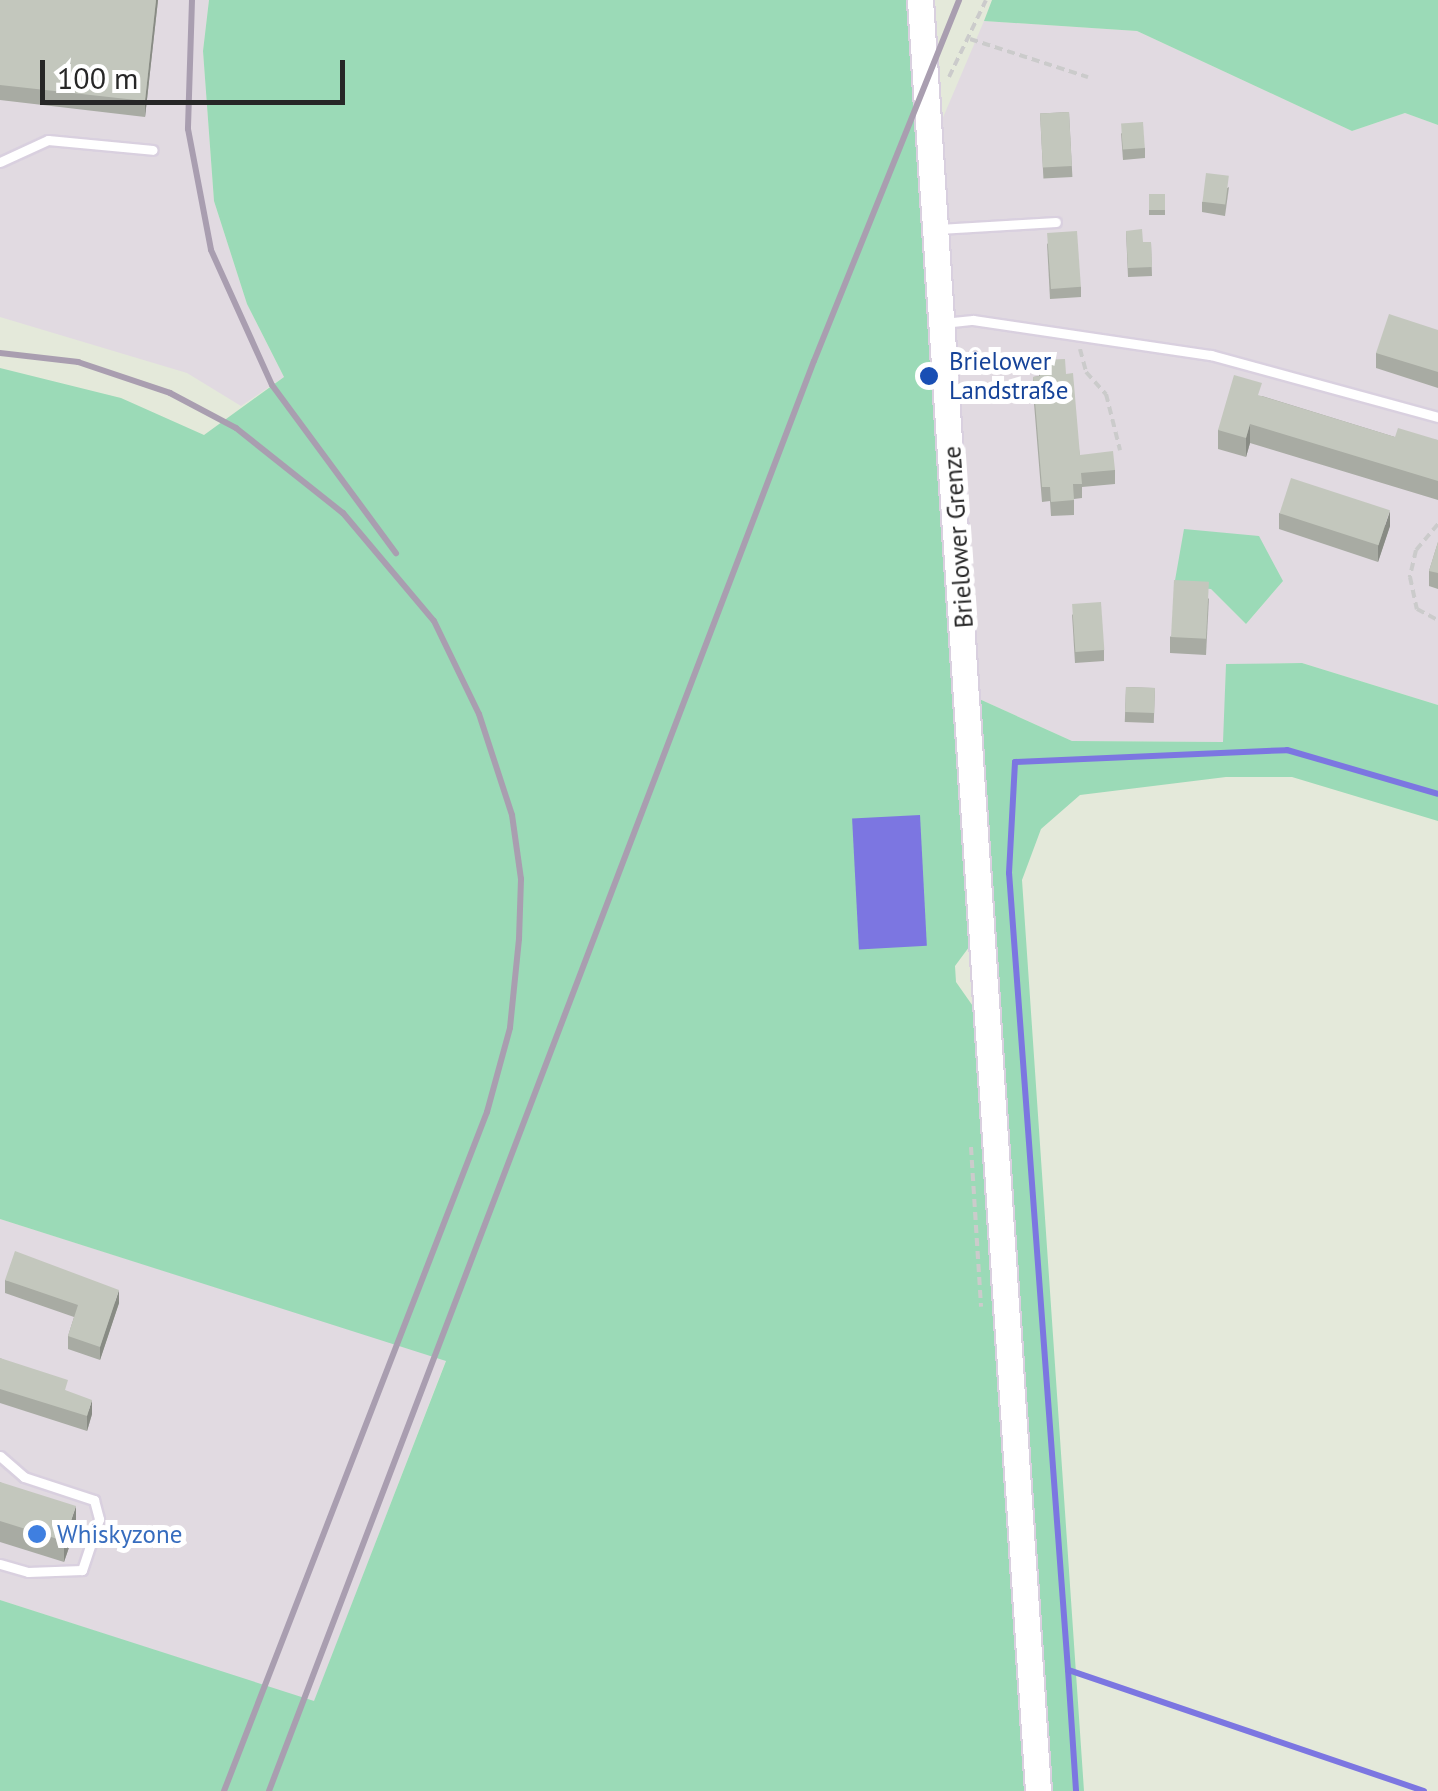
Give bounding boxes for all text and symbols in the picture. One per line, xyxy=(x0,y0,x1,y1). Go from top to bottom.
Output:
scale bar xyxy=(45,40,350,102)
text: 100 m xyxy=(57,58,138,97)
place label: Brielower Landstraße xyxy=(949,347,1068,406)
marker: Brielower Landstraße xyxy=(918,365,940,387)
street label: Brielower Grenze xyxy=(937,445,979,629)
place label: Whiskyzone xyxy=(57,1519,182,1549)
marker: Whiskyzone xyxy=(26,1523,48,1545)

